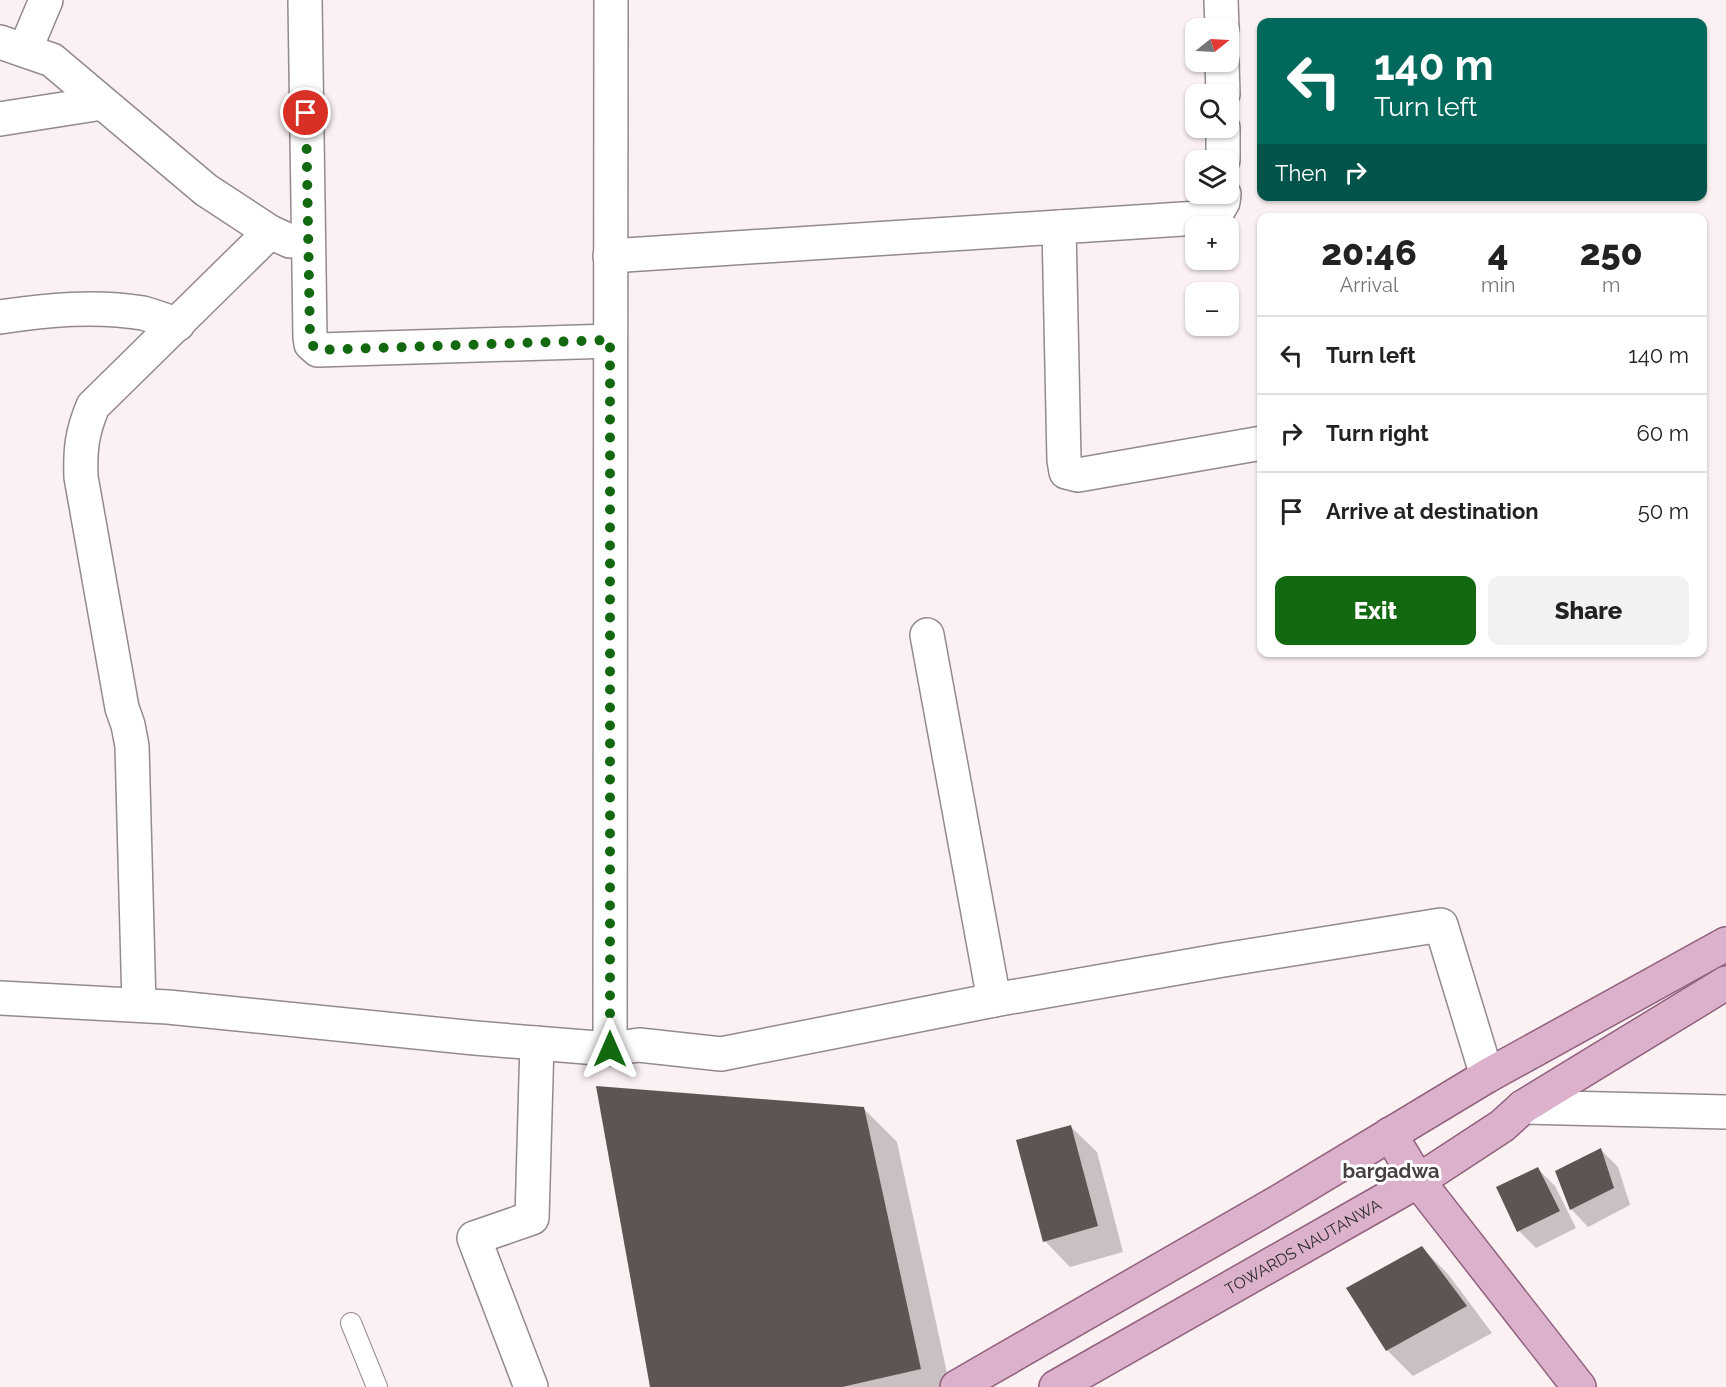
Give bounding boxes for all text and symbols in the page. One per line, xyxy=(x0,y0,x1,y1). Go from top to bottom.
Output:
north arrow xyxy=(1185,18,1239,72)
map controls xyxy=(1185,18,1239,336)
text: 140 m xyxy=(1374,41,1494,90)
icon: left xyxy=(1275,42,1353,120)
button: search xyxy=(1185,84,1239,138)
pin xyxy=(280,87,331,138)
text: Turn left xyxy=(1374,91,1477,122)
icon: arrive xyxy=(289,96,322,129)
button: layers xyxy=(1185,150,1239,204)
icon: right xyxy=(1339,156,1372,189)
text: Then xyxy=(1275,160,1327,186)
button: + xyxy=(1185,216,1239,270)
text: 20:46 xyxy=(1321,231,1417,273)
text: 4 xyxy=(1488,231,1509,273)
text: 250 xyxy=(1580,231,1643,273)
text: Arrival xyxy=(1340,273,1398,297)
text: min xyxy=(1481,273,1515,297)
text: m xyxy=(1602,273,1620,297)
button: − xyxy=(1185,282,1239,336)
icon: left xyxy=(1275,339,1308,372)
text: Turn left xyxy=(1326,342,1416,368)
text: 140 m xyxy=(1628,342,1689,368)
icon: right xyxy=(1275,417,1308,450)
text: Turn right xyxy=(1326,420,1429,446)
text: 60 m xyxy=(1636,420,1689,446)
icon: arrive xyxy=(1275,495,1308,528)
text: Arrive at destination xyxy=(1326,498,1539,524)
text: 50 m xyxy=(1638,498,1689,524)
button: Exit xyxy=(1275,576,1476,645)
button: Share xyxy=(1488,576,1689,645)
position arrow xyxy=(578,1017,642,1081)
district label: bargadwa xyxy=(1343,1159,1439,1183)
street label: TOWARDS NAUTANWA xyxy=(1222,1195,1385,1299)

